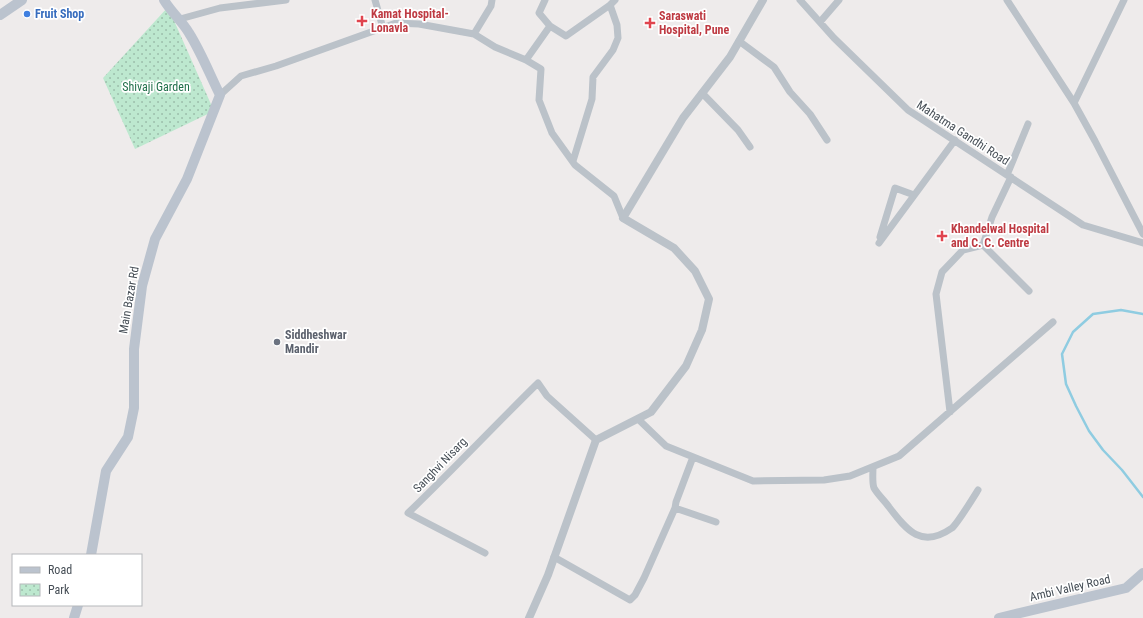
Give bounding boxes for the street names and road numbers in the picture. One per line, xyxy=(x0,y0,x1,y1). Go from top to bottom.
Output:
street label: Mahatma Gandhi Road xyxy=(914,98,1012,168)
street label: Main Bazar Rd xyxy=(116,265,142,335)
street label: Sanghvi Nisarg xyxy=(410,435,470,495)
street label: Ambi Valley Road xyxy=(1028,572,1112,604)

